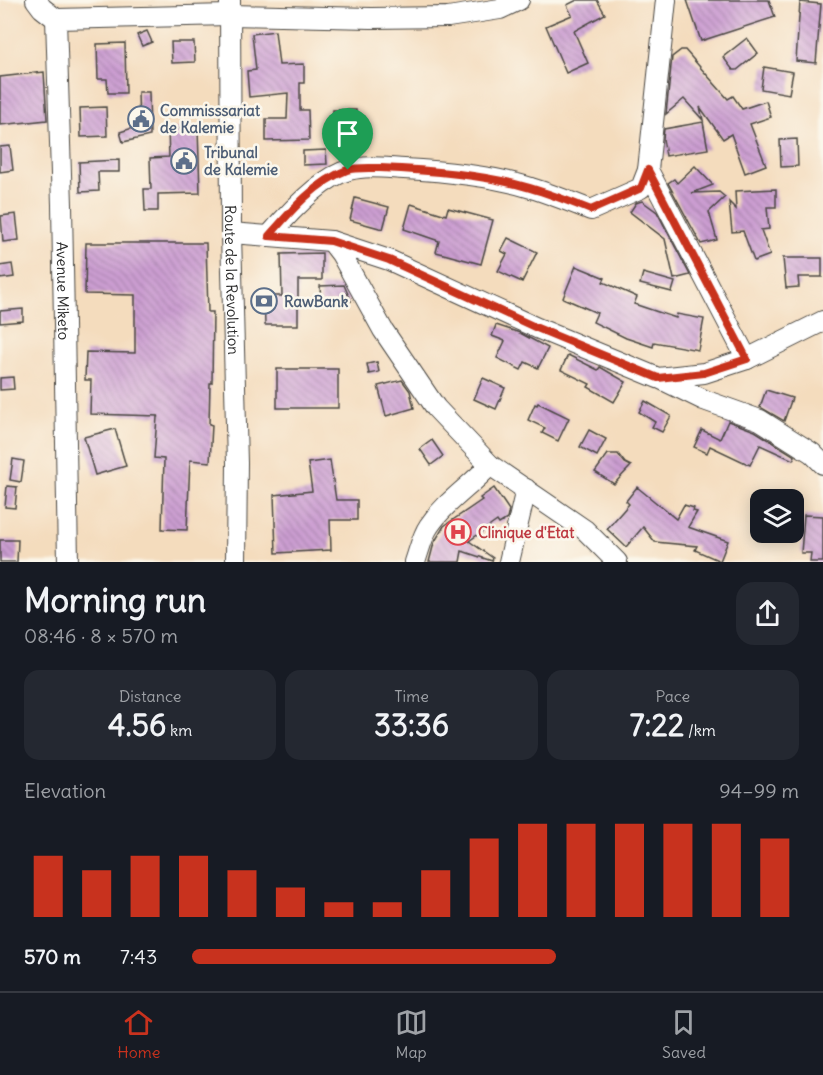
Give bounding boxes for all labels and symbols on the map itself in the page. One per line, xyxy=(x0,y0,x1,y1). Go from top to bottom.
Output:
place label: Commisssariat de Kalemie xyxy=(160,101,261,137)
public building icon: Commisssariat de Kalemie xyxy=(126,104,156,134)
pin xyxy=(322,108,373,170)
place label: Tribunal de Kalemie xyxy=(204,143,278,179)
public building icon: Tribunal de Kalemie xyxy=(169,146,199,176)
street label: Route de la Revolution xyxy=(221,205,244,355)
street label: Avenue Miketo xyxy=(53,241,74,340)
bank icon: RawBank xyxy=(249,286,279,316)
place label: RawBank xyxy=(284,292,349,311)
hospital icon: Clinique d'Etat xyxy=(443,517,473,547)
place label: Clinique d'Etat xyxy=(478,523,575,543)

